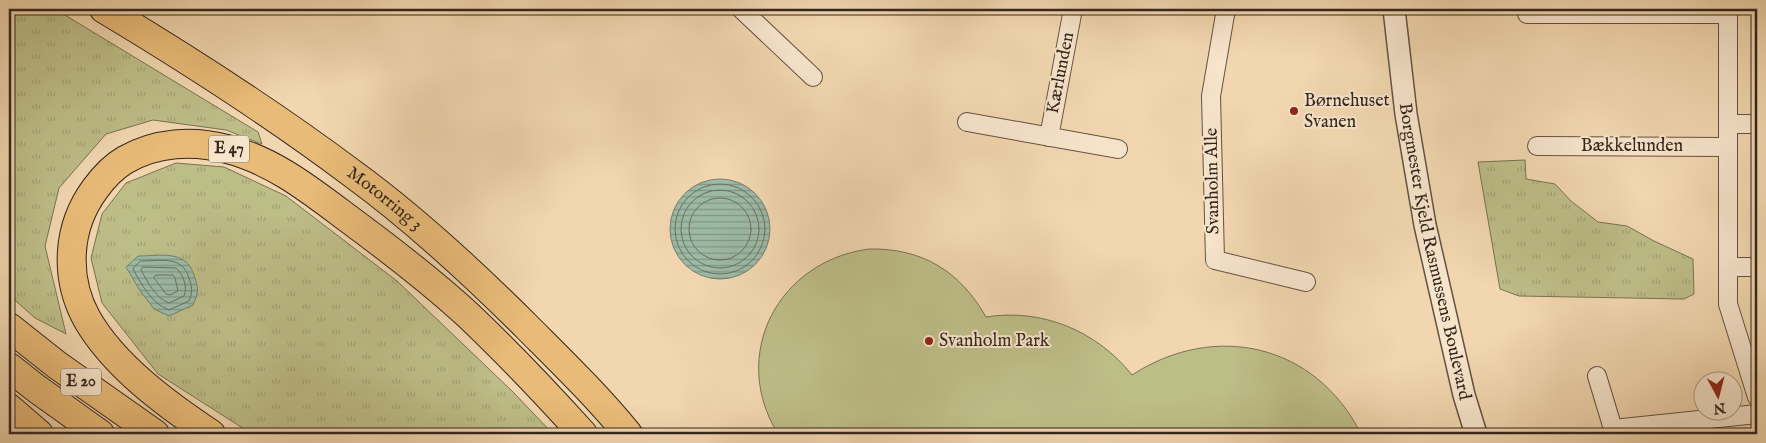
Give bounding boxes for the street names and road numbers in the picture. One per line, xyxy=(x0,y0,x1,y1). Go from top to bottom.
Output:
street label: Kærlunden xyxy=(1042,30,1080,116)
street label: Borgmester Kjeld Rasmussens Boulevard xyxy=(1393,102,1476,403)
street label: Svanholm Alle xyxy=(1201,128,1225,234)
street label: Bækkelunden xyxy=(1581,135,1684,158)
road number: E 47 xyxy=(209,136,249,162)
street label: Motorring 3 xyxy=(342,162,427,236)
road number: E 20 xyxy=(61,368,101,396)

